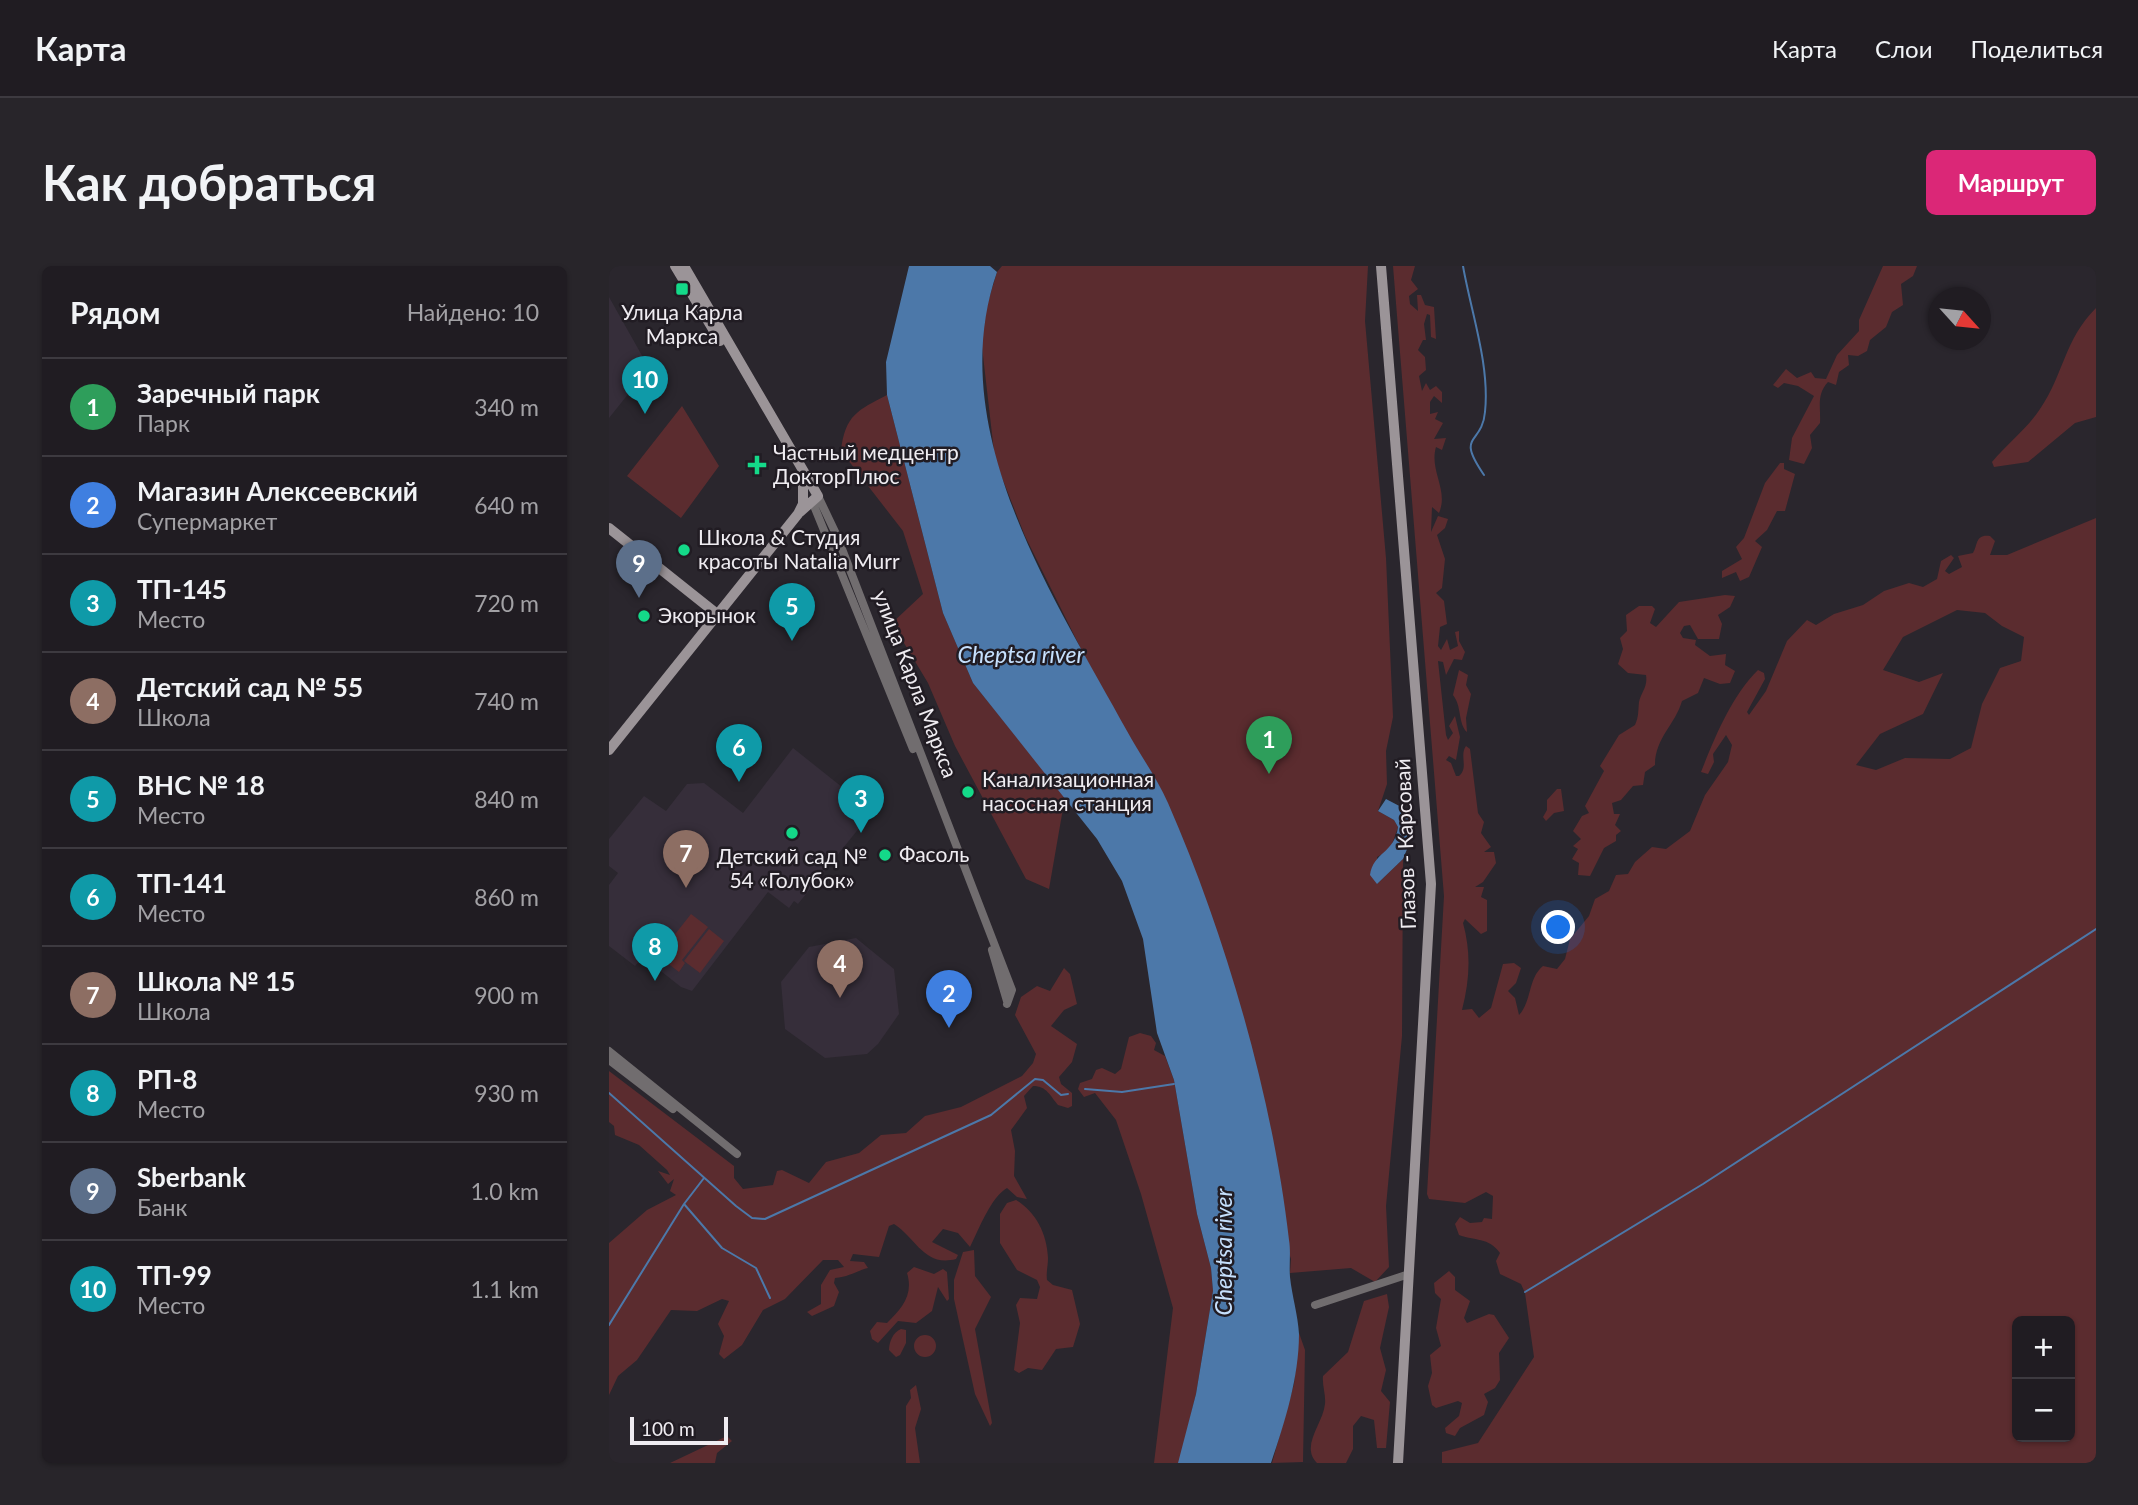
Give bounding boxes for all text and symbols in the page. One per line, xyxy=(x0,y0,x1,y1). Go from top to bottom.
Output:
text: Карта xyxy=(35,28,126,68)
text: Карта xyxy=(1772,34,1837,63)
text: Слои xyxy=(1875,34,1932,63)
text: Поделиться xyxy=(1970,34,2103,63)
button: Маршрут xyxy=(1926,150,2096,215)
text: Как добраться xyxy=(42,153,376,211)
marker: Улица Карла Маркса xyxy=(674,281,690,297)
north arrow xyxy=(1928,287,1991,350)
text: Рядом xyxy=(70,294,160,330)
text: Найдено: 10 xyxy=(407,298,539,326)
place label: Улица Карла Маркса xyxy=(621,299,743,348)
pin: 10 xyxy=(622,356,668,414)
text: Заречный парк xyxy=(137,377,320,409)
text: 1 xyxy=(86,393,100,421)
text: 340 m xyxy=(474,393,539,421)
text: Парк xyxy=(137,409,190,437)
place label: Частный медцентр ДокторПлюс xyxy=(773,439,959,488)
marker: Частный медцентр ДокторПлюс xyxy=(747,455,767,475)
text: Магазин Алексеевский xyxy=(137,475,418,507)
text: 2 xyxy=(86,491,100,519)
text: 640 m xyxy=(474,491,539,519)
text: Супермаркет xyxy=(137,507,277,535)
place label: Школа & Студия красоты Natalia Murr xyxy=(698,524,900,573)
pin: 9 xyxy=(616,540,662,598)
marker: Школа & Студия красоты Natalia Murr xyxy=(676,542,692,558)
text: ТП-145 xyxy=(137,573,227,605)
pin: 5 xyxy=(769,583,815,641)
street label: улица Карла Маркса xyxy=(869,586,964,781)
text: 3 xyxy=(86,589,100,617)
text: 720 m xyxy=(474,589,539,617)
place label: Экорынок xyxy=(658,602,756,627)
text: Место xyxy=(137,605,205,633)
marker: Экорынок xyxy=(636,608,652,624)
water label: Cheptsa river xyxy=(958,640,1086,668)
text: Детский сад № 55 xyxy=(137,671,363,703)
text: 4 xyxy=(86,687,100,715)
text: 740 m xyxy=(474,687,539,715)
text: Школа xyxy=(137,703,211,731)
pin: 1 xyxy=(1246,716,1292,774)
pin: 6 xyxy=(716,724,762,782)
street label: Глазов - Карсовай xyxy=(1389,758,1420,930)
place label: Канализационная насосная станция xyxy=(982,766,1154,815)
text: ВНС № 18 xyxy=(137,769,265,801)
pin: 3 xyxy=(838,775,884,833)
marker: Канализационная насосная станция xyxy=(960,784,976,800)
text: 5 xyxy=(86,785,100,813)
text: 840 m xyxy=(474,785,539,813)
text: Место xyxy=(137,801,205,829)
marker: Детский сад № 54 «Голубок» xyxy=(784,825,800,841)
pin: 7 xyxy=(663,830,709,888)
place label: Фасоль xyxy=(899,841,969,866)
place label: Детский сад № 54 «Голубок» xyxy=(717,843,867,892)
marker: Фасоль xyxy=(877,847,893,863)
text: ТП-141 xyxy=(137,867,227,899)
text: 6 xyxy=(86,883,100,911)
text: 860 m xyxy=(474,883,539,911)
text: Место xyxy=(137,899,205,927)
your location xyxy=(1541,910,1575,944)
pin: 8 xyxy=(632,923,678,981)
pin: 4 xyxy=(817,940,863,998)
text: Школа № 15 xyxy=(137,965,295,997)
pin: 2 xyxy=(926,970,972,1028)
text: 7 xyxy=(86,981,100,1009)
text: 900 m xyxy=(474,981,539,1009)
text: Школа xyxy=(137,997,211,1025)
text: РП-8 xyxy=(137,1063,197,1095)
text: 8 xyxy=(86,1079,100,1107)
text: 930 m xyxy=(474,1079,539,1107)
text: Место xyxy=(137,1095,205,1123)
text: Sberbank xyxy=(137,1161,246,1193)
text: 9 xyxy=(86,1177,100,1205)
text: 1.0 km xyxy=(470,1177,539,1205)
water label: Cheptsa river xyxy=(1209,1187,1237,1315)
text: Банк xyxy=(137,1193,187,1221)
text: ТП-99 xyxy=(137,1259,212,1291)
text: 10 xyxy=(80,1275,106,1303)
text: 1.1 km xyxy=(470,1275,539,1303)
text: Место xyxy=(137,1291,205,1319)
map controls xyxy=(2012,1316,2075,1442)
button: + xyxy=(2012,1316,2075,1379)
button: − xyxy=(2012,1379,2075,1442)
scale bar xyxy=(630,1414,728,1446)
text: 100 m xyxy=(641,1417,695,1440)

